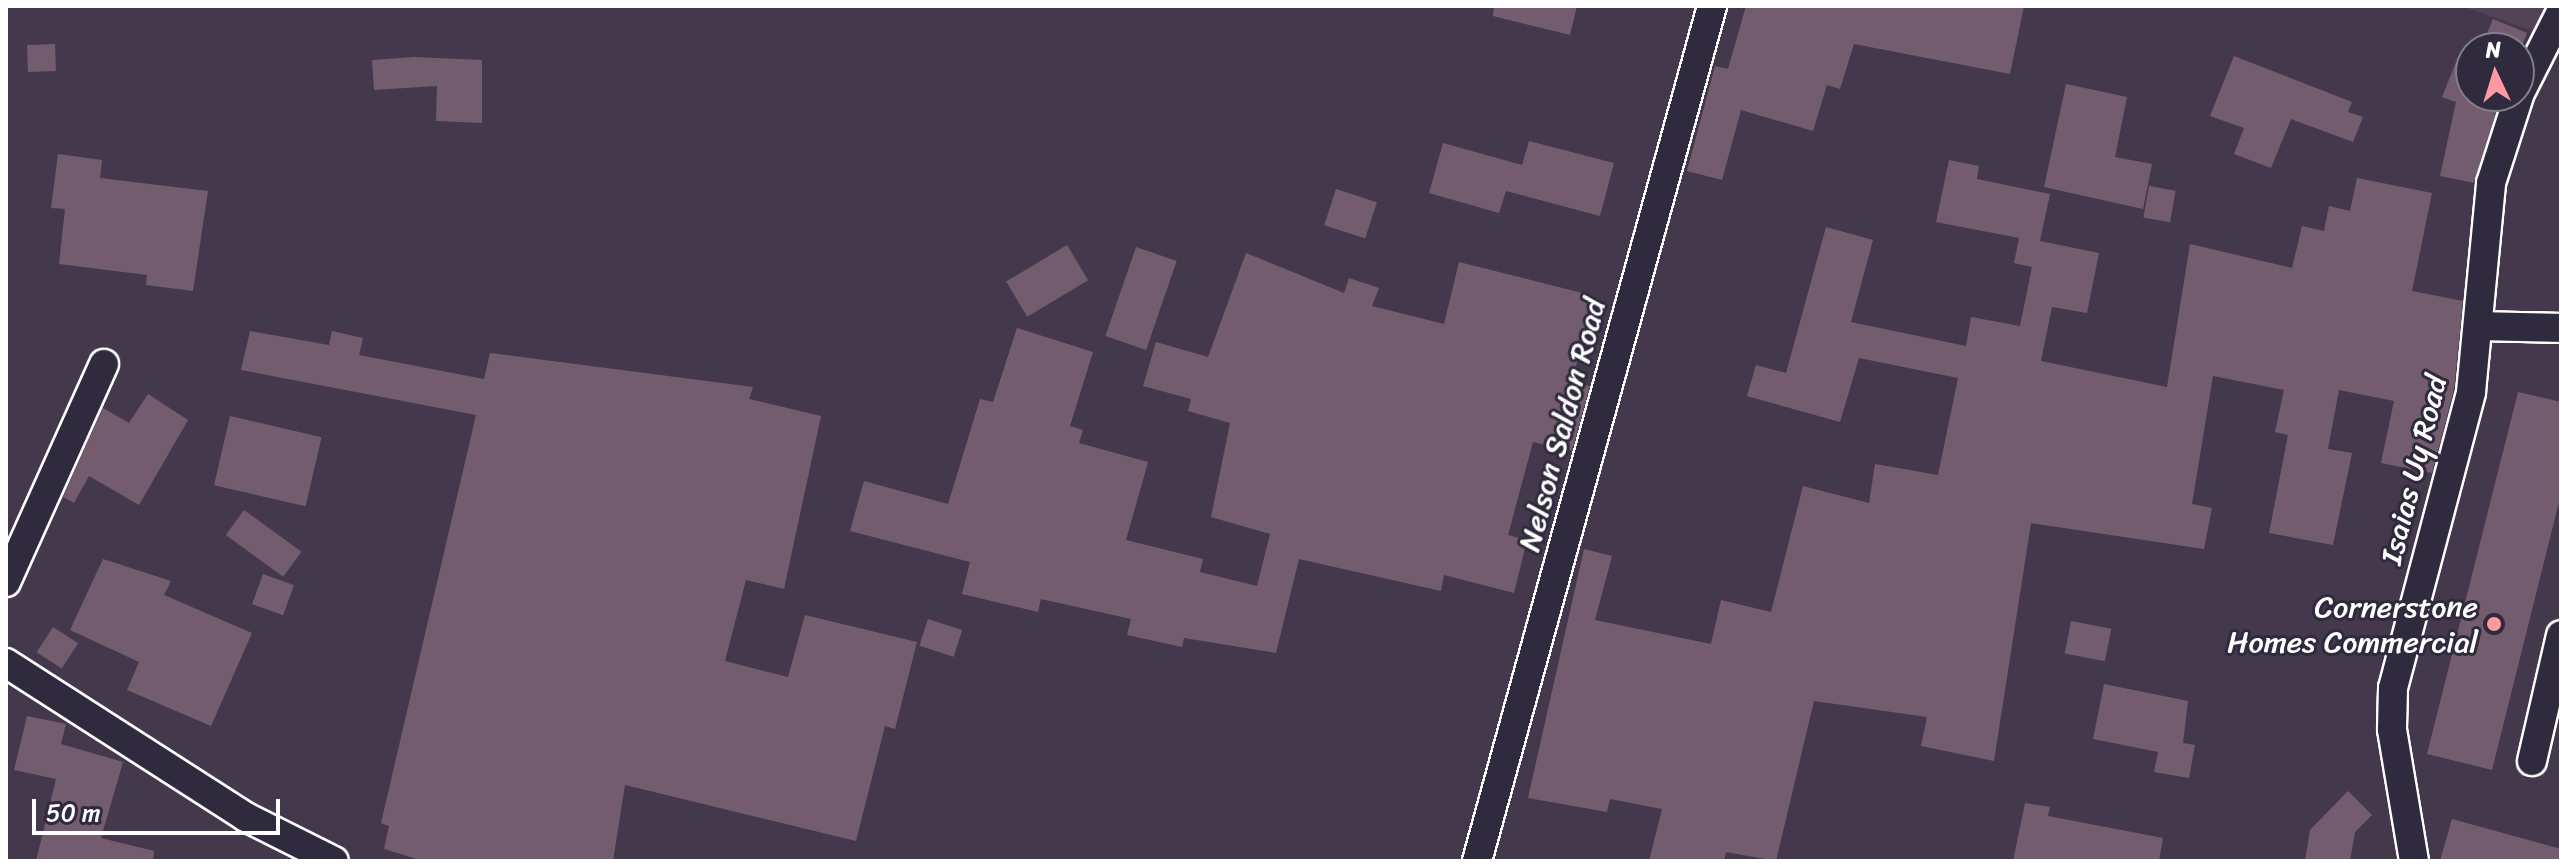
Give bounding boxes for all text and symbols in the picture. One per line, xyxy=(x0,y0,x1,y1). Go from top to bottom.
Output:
text: N xyxy=(2484,30,2502,70)
north arrow xyxy=(2455,32,2535,112)
street label: Nelson Saldon Road xyxy=(1511,295,1613,555)
street label: Isaias Uy Road xyxy=(2373,372,2455,568)
place label: Cornerstone Homes Commercial xyxy=(2227,589,2478,660)
marker: Cornerstone Homes Commercial xyxy=(2485,615,2503,633)
scale bar xyxy=(36,783,284,833)
text: 50 m xyxy=(46,792,101,834)

